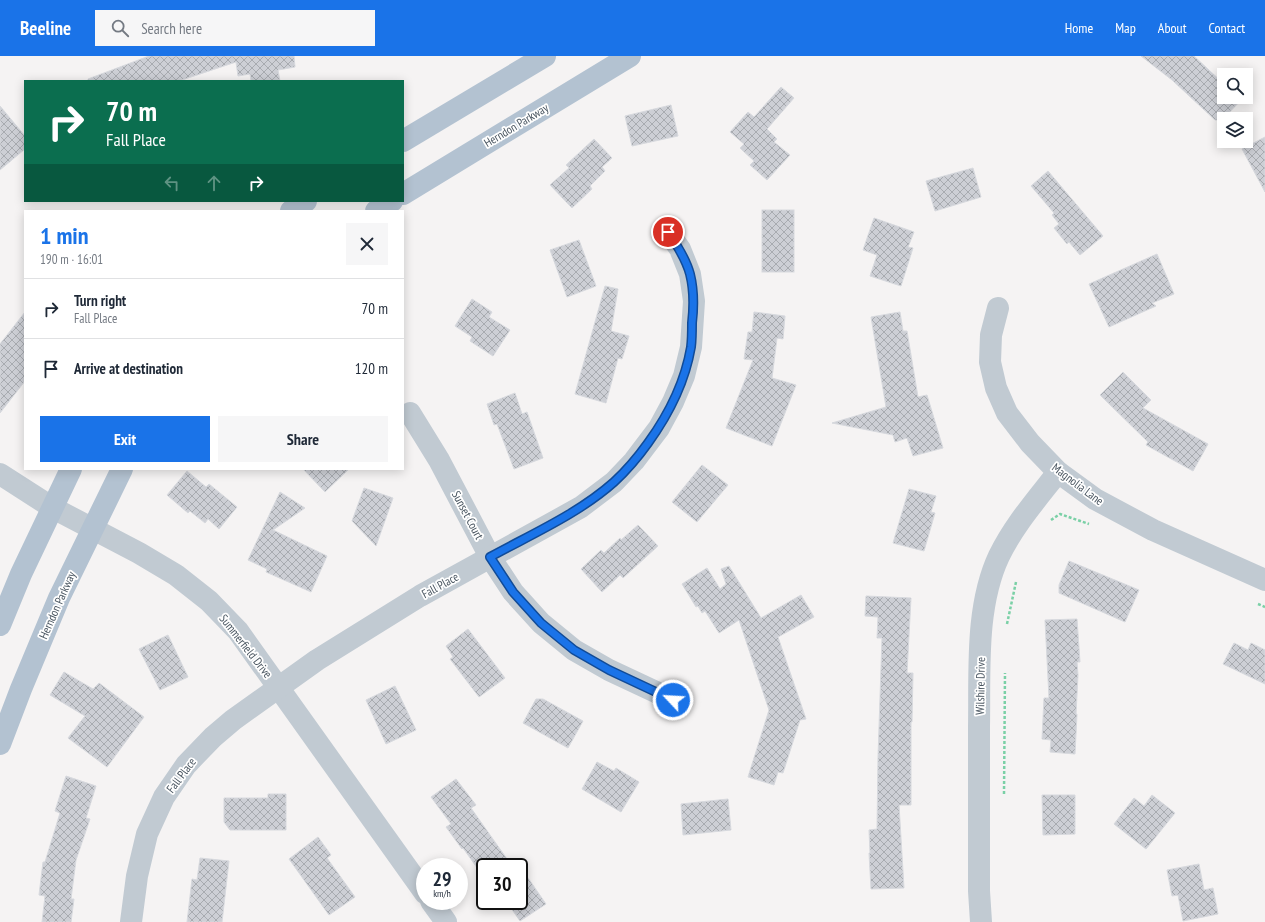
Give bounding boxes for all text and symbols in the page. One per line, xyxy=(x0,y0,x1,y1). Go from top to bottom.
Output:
search box xyxy=(95,10,375,46)
text: Beeline xyxy=(20,16,71,40)
icon: search xyxy=(109,17,131,39)
text: Search here xyxy=(141,19,202,38)
text: Home xyxy=(1065,19,1093,37)
text: Map xyxy=(1115,19,1136,37)
text: About xyxy=(1158,19,1187,37)
text: Contact xyxy=(1209,19,1245,37)
map controls xyxy=(1217,68,1253,148)
button: search xyxy=(1217,68,1253,104)
text: 70 m xyxy=(106,92,157,129)
icon: right xyxy=(40,96,92,148)
street label: Herndon Parkway xyxy=(481,100,551,150)
button: layers xyxy=(1217,112,1253,148)
text: Fall Place xyxy=(106,128,166,151)
icon: left xyxy=(161,172,183,194)
icon: ahead xyxy=(203,172,225,194)
icon: right xyxy=(245,172,267,194)
pin xyxy=(651,215,685,249)
text: 1 min xyxy=(40,220,88,251)
icon: arrive xyxy=(657,221,679,243)
button: close xyxy=(346,223,388,265)
text: 190 m · 16:01 xyxy=(40,251,103,268)
text: Turn right xyxy=(74,291,126,310)
icon: right xyxy=(40,298,62,320)
text: 70 m xyxy=(362,299,388,318)
text: Fall Place xyxy=(74,310,117,327)
icon: arrive xyxy=(40,358,62,380)
text: Arrive at destination xyxy=(74,359,183,378)
text: 120 m xyxy=(355,359,388,378)
button: Exit xyxy=(40,416,210,462)
button: Share xyxy=(218,416,388,462)
street label: Magnolia Lane xyxy=(1049,460,1107,508)
street label: Sunset Court xyxy=(449,488,487,542)
street label: Herndon Parkway xyxy=(35,568,79,641)
street label: Fall Place xyxy=(419,569,461,601)
street label: Summerfield Drive xyxy=(216,611,276,681)
street label: Wilshire Drive xyxy=(972,657,988,715)
position arrow xyxy=(652,679,694,721)
street label: Fall Place xyxy=(163,755,199,795)
speed limit sign: 30 xyxy=(476,858,528,910)
text: 29 xyxy=(432,866,452,892)
text: km/h xyxy=(433,887,451,900)

